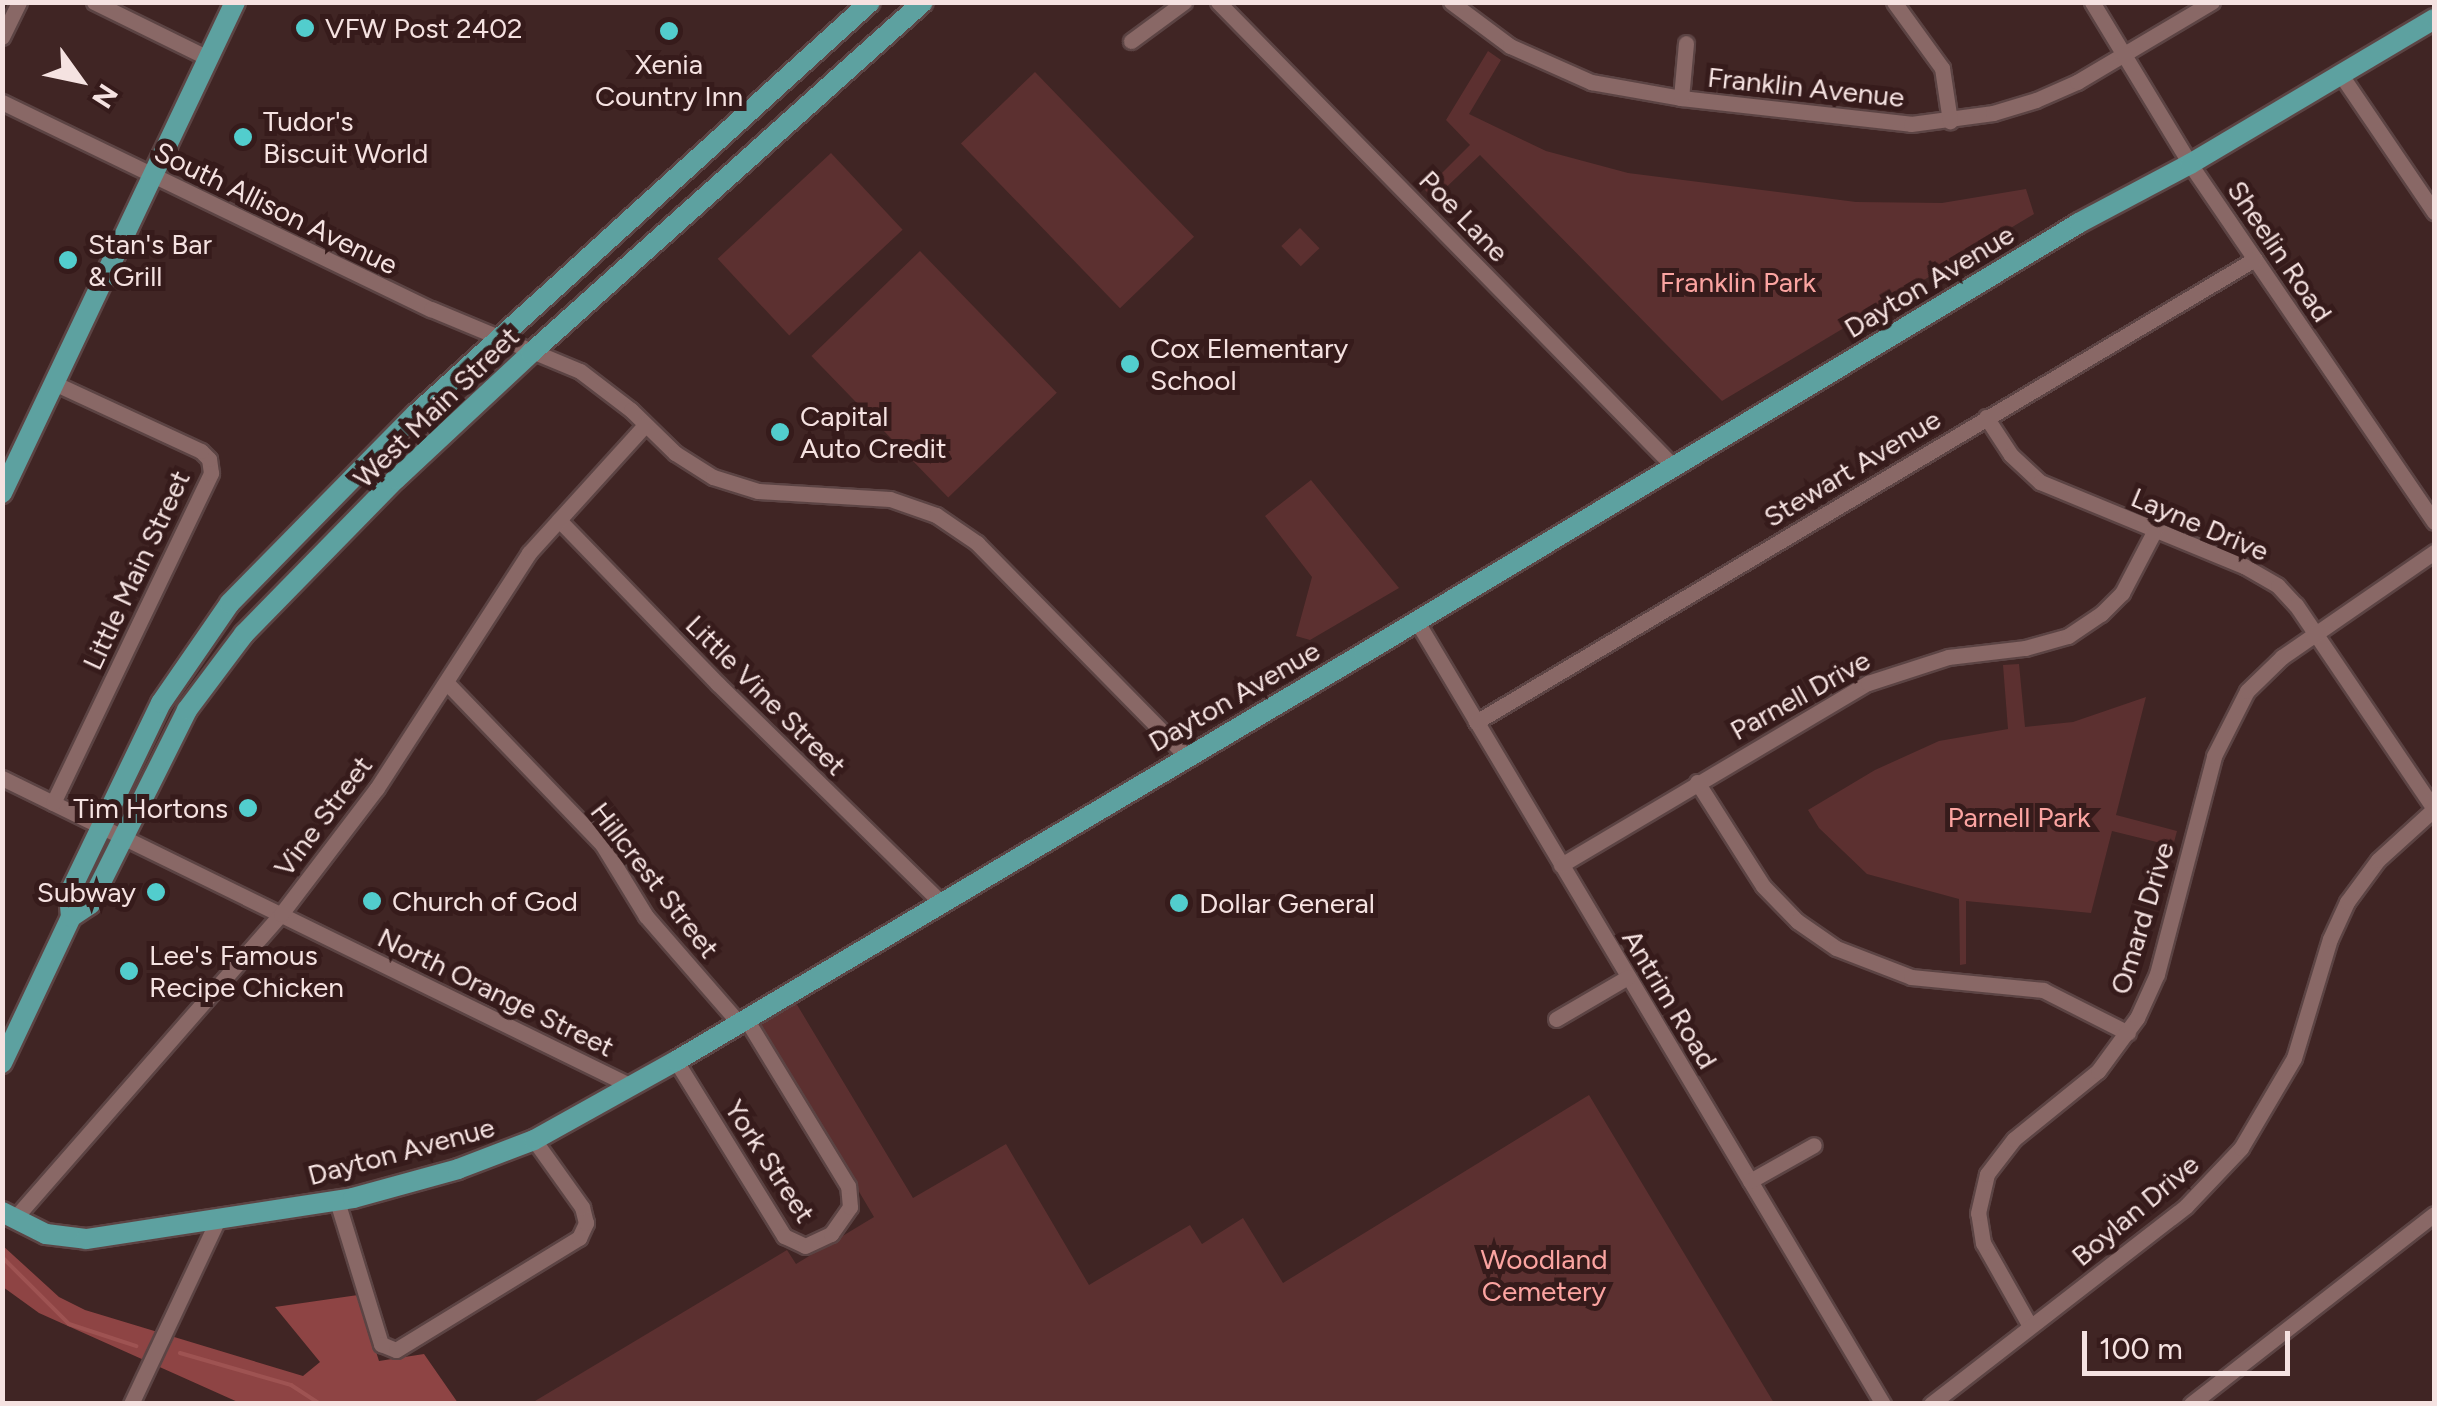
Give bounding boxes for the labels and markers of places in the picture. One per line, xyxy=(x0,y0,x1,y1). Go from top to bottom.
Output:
place label: VFW Post 2402 xyxy=(325,11,523,45)
marker: VFW Post 2402 xyxy=(294,17,316,39)
marker: Xenia Country Inn xyxy=(658,20,680,42)
place label: Xenia Country Inn xyxy=(595,47,743,113)
place label: Tudor's Biscuit World xyxy=(263,104,428,170)
marker: Tudor's Biscuit World xyxy=(232,126,254,148)
place label: Stan's Bar & Grill xyxy=(88,227,212,293)
marker: Stan's Bar & Grill xyxy=(57,249,79,271)
place label: Cox Elementary School xyxy=(1150,331,1348,397)
marker: Cox Elementary School xyxy=(1119,353,1141,375)
place label: Capital Auto Credit xyxy=(800,399,947,465)
marker: Capital Auto Credit xyxy=(769,421,791,443)
place label: Tim Hortons xyxy=(73,791,228,825)
marker: Tim Hortons xyxy=(237,797,259,819)
place label: Subway xyxy=(37,875,136,909)
marker: Subway xyxy=(145,881,167,903)
place label: Church of God xyxy=(392,884,578,918)
place label: Dollar General xyxy=(1199,886,1375,920)
marker: Church of God xyxy=(361,890,383,912)
marker: Dollar General xyxy=(1168,892,1190,914)
place label: Lee's Famous Recipe Chicken xyxy=(149,938,344,1004)
marker: Lee's Famous Recipe Chicken xyxy=(118,960,140,982)

